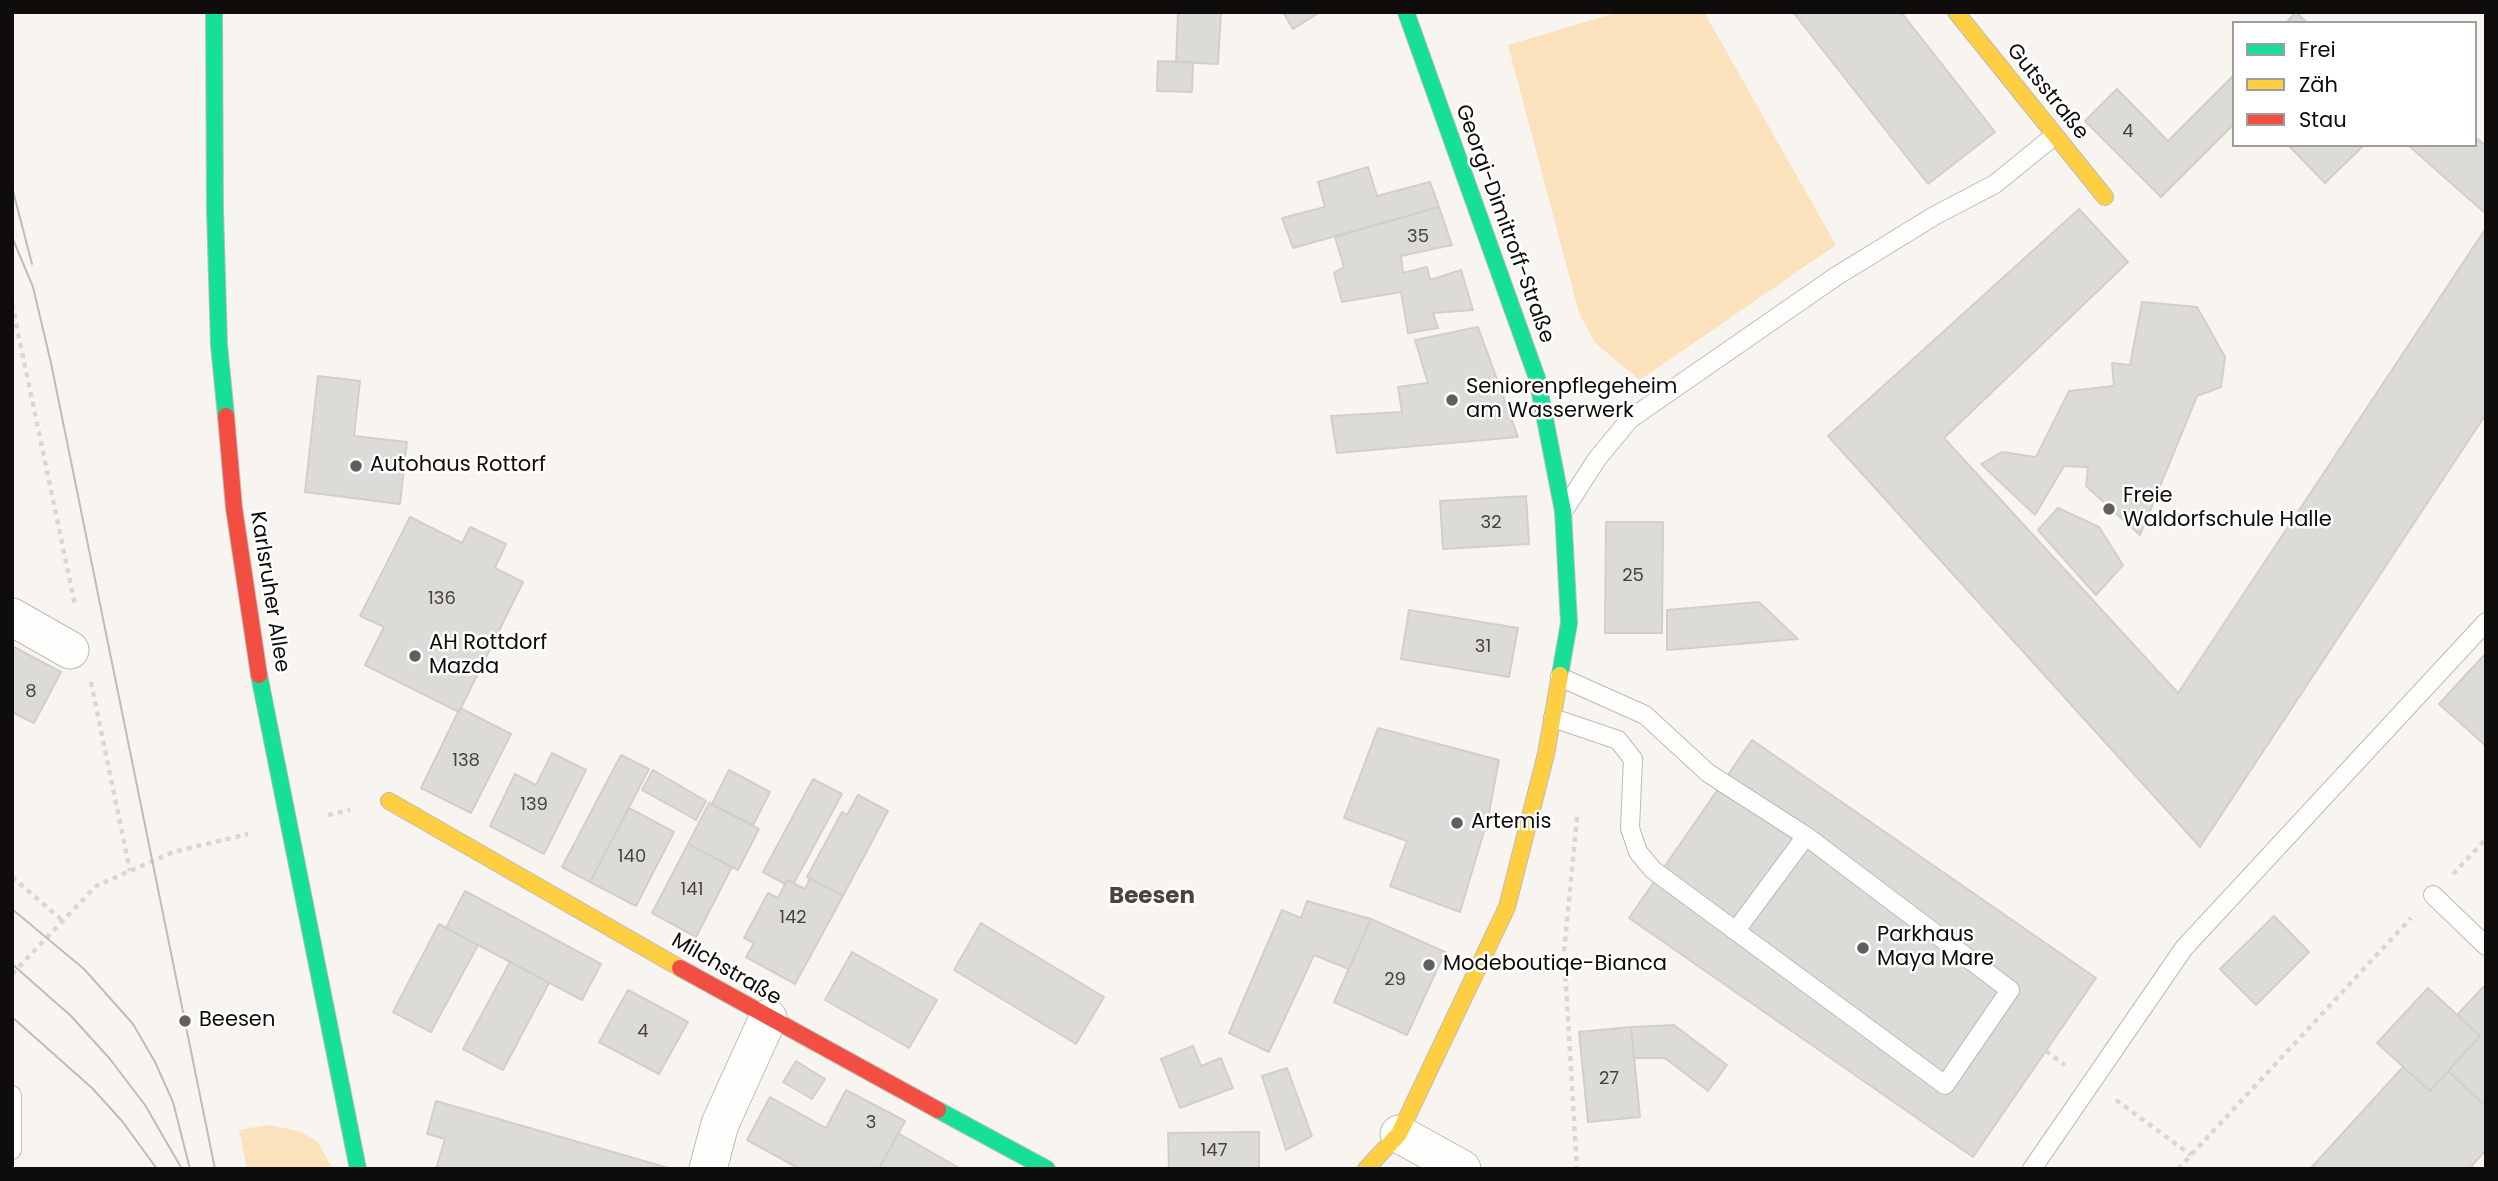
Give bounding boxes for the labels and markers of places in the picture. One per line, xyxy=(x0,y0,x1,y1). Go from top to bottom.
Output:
place label: Seniorenpflegeheim am Wasserwerk xyxy=(1466,375,1677,425)
marker: Seniorenpflegeheim am Wasserwerk xyxy=(1444,392,1460,408)
place label: Autohaus Rottorf xyxy=(370,453,546,479)
marker: Autohaus Rottorf xyxy=(348,458,364,474)
place label: Freie Waldorfschule Halle xyxy=(2123,484,2332,534)
marker: Freie Waldorfschule Halle xyxy=(2101,501,2117,517)
place label: AH Rottdorf Mazda xyxy=(429,631,547,681)
marker: AH Rottdorf Mazda xyxy=(407,648,423,664)
place label: Artemis xyxy=(1471,810,1551,836)
marker: Artemis xyxy=(1449,815,1465,831)
place label: Parkhaus Maya Mare xyxy=(1877,923,1994,973)
marker: Parkhaus Maya Mare xyxy=(1855,940,1871,956)
place label: Modeboutiqe-Bianca xyxy=(1443,952,1667,978)
marker: Modeboutiqe-Bianca xyxy=(1421,957,1437,973)
place label: Beesen xyxy=(199,1008,275,1034)
marker: Beesen xyxy=(177,1013,193,1029)

